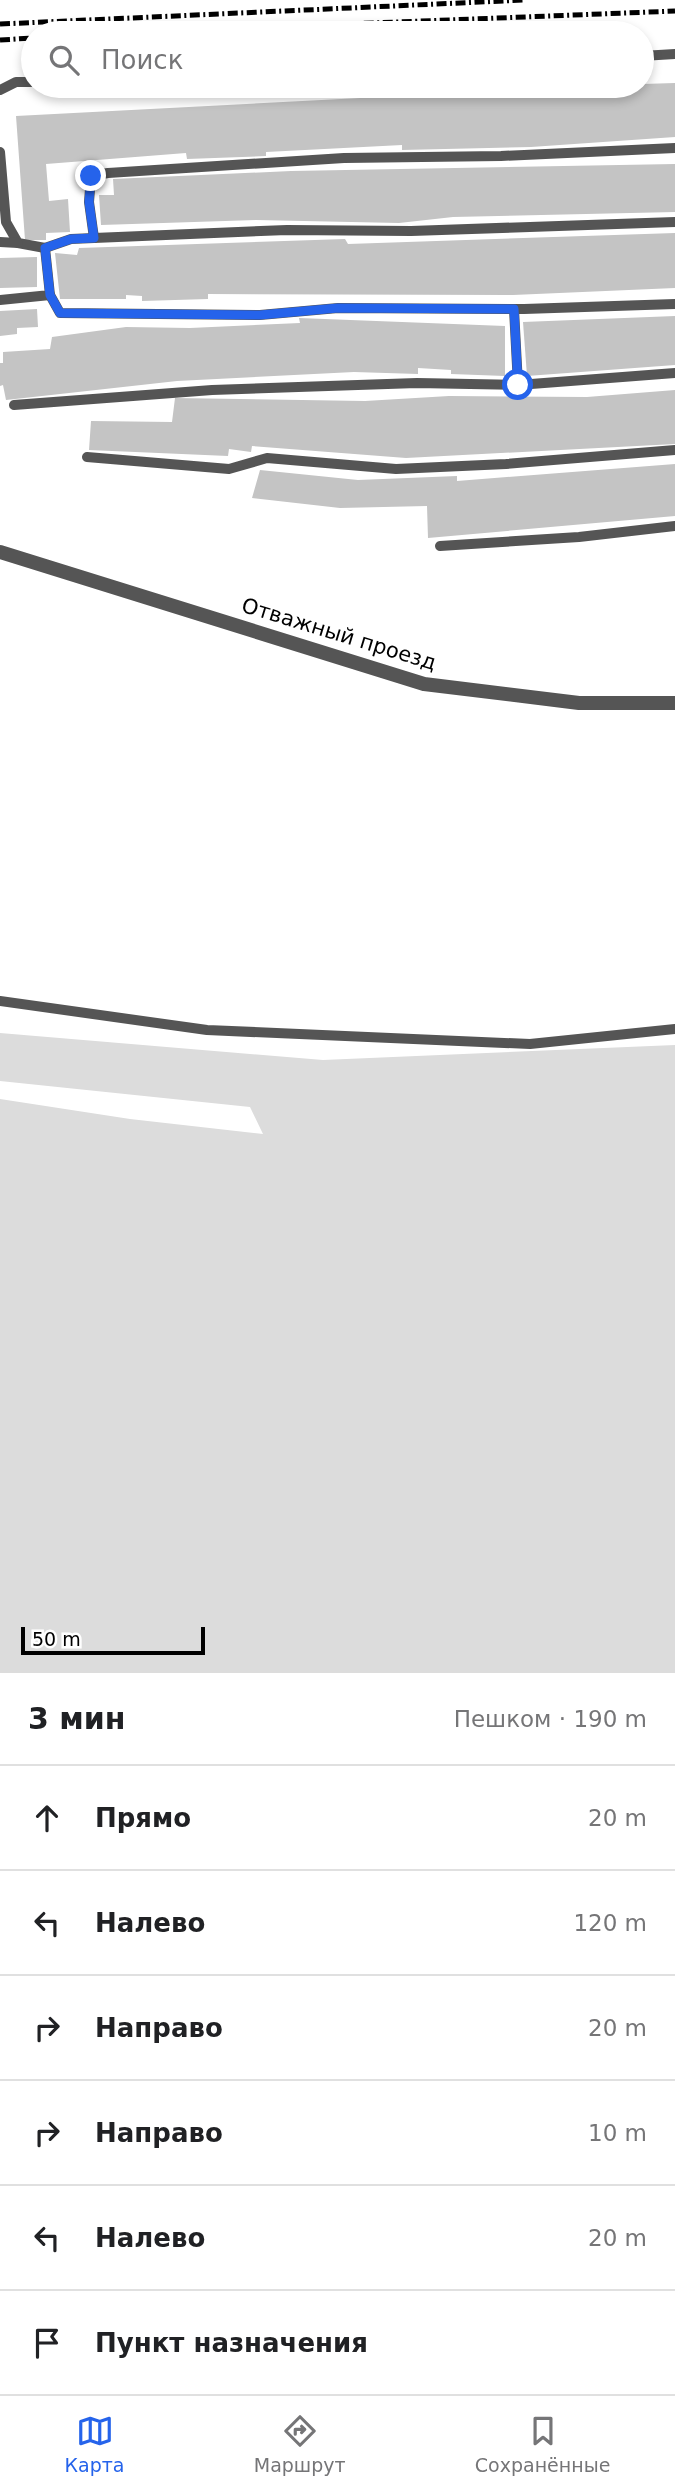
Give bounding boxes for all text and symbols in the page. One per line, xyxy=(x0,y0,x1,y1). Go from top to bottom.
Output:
search box xyxy=(21,21,654,98)
icon: search xyxy=(45,41,83,79)
text: Поиск xyxy=(101,45,183,75)
route end xyxy=(75,160,106,191)
route start xyxy=(502,369,533,400)
street label: Отважный проезд xyxy=(239,593,439,675)
scale bar xyxy=(21,1624,205,1656)
text: 50 m xyxy=(32,1628,81,1650)
text: 3 мин xyxy=(28,1701,126,1736)
text: Пешком · 190 m xyxy=(454,1706,647,1732)
icon: ahead xyxy=(28,1799,66,1837)
text: Прямо xyxy=(95,1803,191,1833)
text: 20 m xyxy=(588,1805,647,1831)
icon: left xyxy=(28,1904,66,1942)
text: Налево xyxy=(95,1908,205,1938)
text: 120 m xyxy=(573,1910,647,1936)
icon: right xyxy=(28,2009,66,2047)
text: Направо xyxy=(95,2013,223,2043)
text: 20 m xyxy=(588,2015,647,2041)
icon: right xyxy=(28,2114,66,2152)
text: Направо xyxy=(95,2118,223,2148)
text: 10 m xyxy=(588,2120,647,2146)
icon: left xyxy=(28,2219,66,2257)
text: Налево xyxy=(95,2223,205,2253)
text: 20 m xyxy=(588,2225,647,2251)
icon: arrive xyxy=(28,2324,66,2362)
text: Пункт назначения xyxy=(95,2328,368,2358)
tab: Карта xyxy=(65,2412,125,2476)
tab: Маршрут xyxy=(254,2412,346,2476)
tab: Сохранённые xyxy=(475,2412,610,2476)

